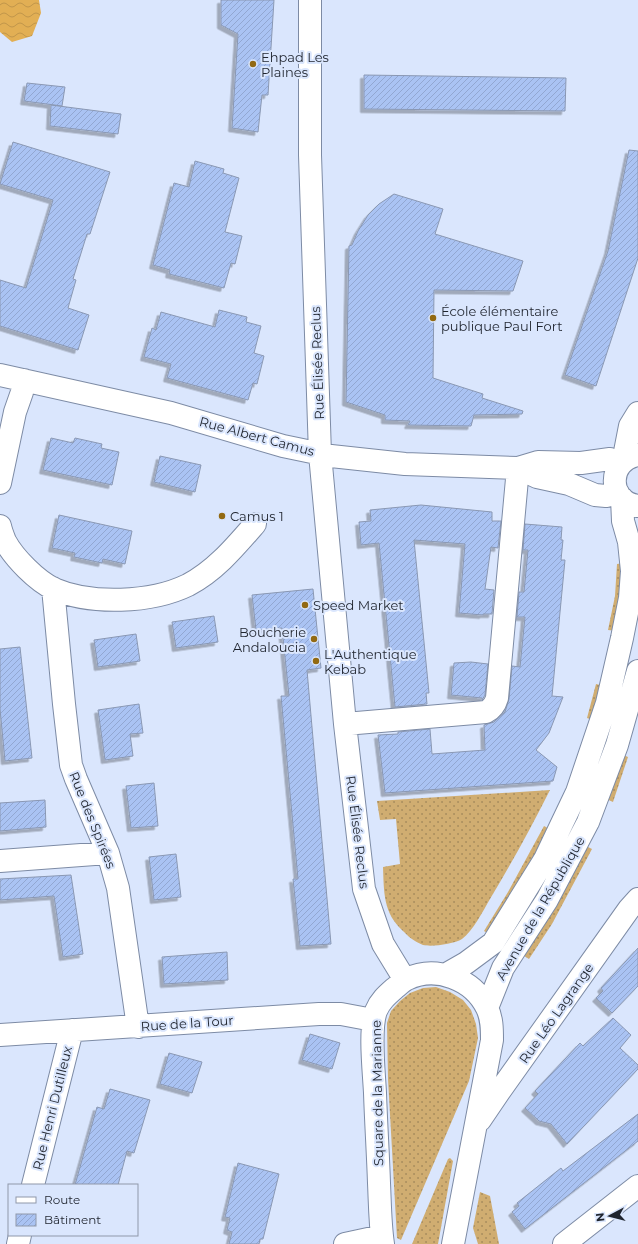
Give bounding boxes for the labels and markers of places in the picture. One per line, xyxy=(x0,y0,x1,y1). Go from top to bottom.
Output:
place label: Ehpad Les Plaines xyxy=(261,49,329,80)
marker: Ehpad Les Plaines xyxy=(248,59,258,69)
place label: École élémentaire publique Paul Fort xyxy=(441,303,562,334)
marker: École élémentaire publique Paul Fort xyxy=(428,313,438,323)
place label: Camus 1 xyxy=(230,508,284,524)
marker: Camus 1 xyxy=(217,511,227,521)
place label: Speed Market xyxy=(313,597,404,613)
marker: Speed Market xyxy=(300,600,310,610)
place label: Boucherie Andaloucia xyxy=(233,624,306,655)
marker: Boucherie Andaloucia xyxy=(309,634,319,644)
place label: L'Authentique Kebab xyxy=(324,646,417,677)
marker: L'Authentique Kebab xyxy=(311,656,321,666)

